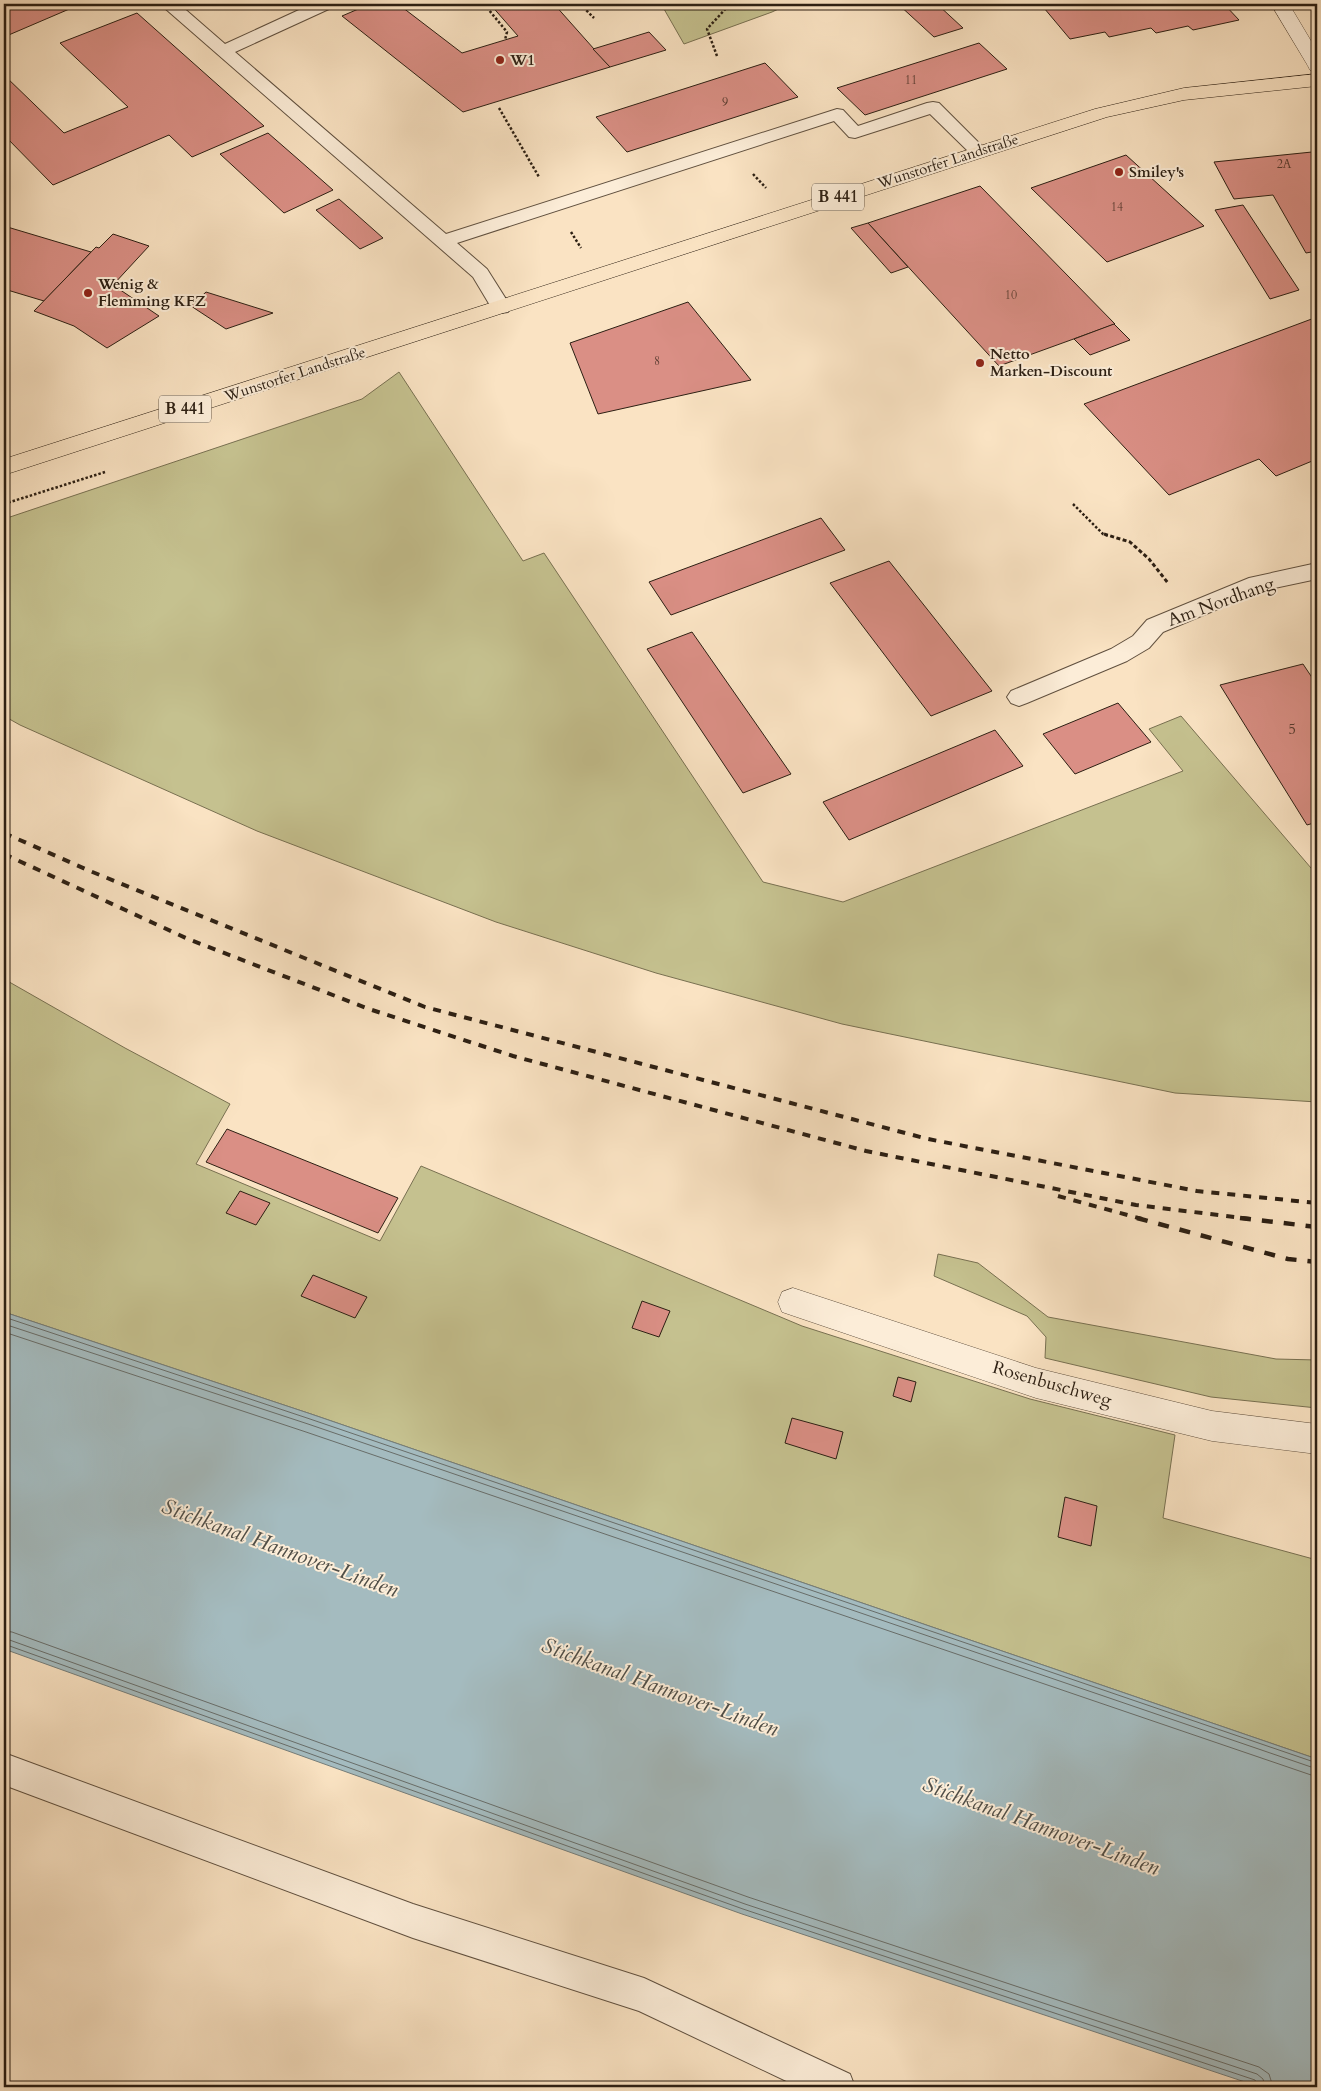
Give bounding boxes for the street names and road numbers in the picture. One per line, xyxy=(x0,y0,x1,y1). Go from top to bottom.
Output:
street label: Wunstorfer Landstraße xyxy=(874,129,1021,194)
road number: B 441 xyxy=(812,183,864,210)
street label: Wunstorfer Landstraße xyxy=(221,342,368,407)
road number: B 441 xyxy=(159,396,211,422)
street label: Am Nordhang xyxy=(1164,571,1279,633)
street label: Rosenbuschweg xyxy=(989,1355,1115,1413)

